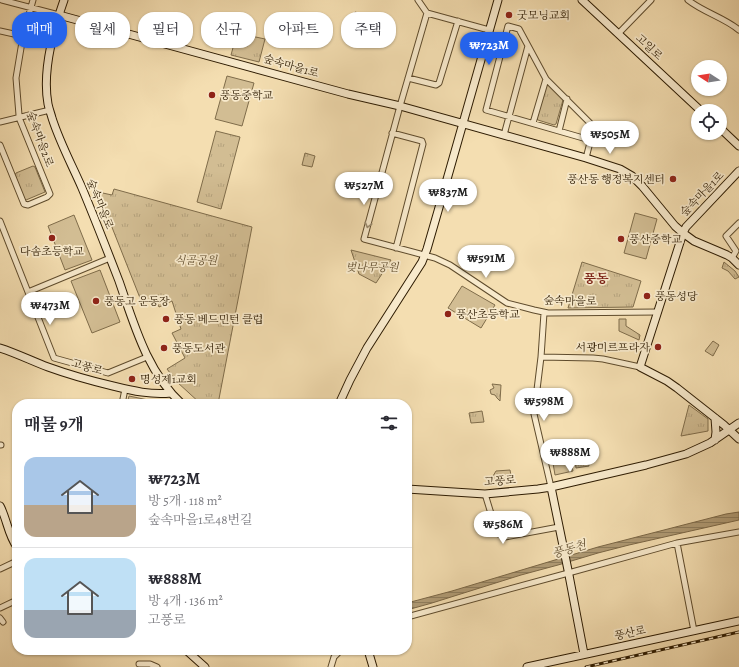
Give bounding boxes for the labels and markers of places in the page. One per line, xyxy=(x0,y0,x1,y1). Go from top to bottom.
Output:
place label: 굿모닝교회 xyxy=(517,8,570,23)
marker: 굿모닝교회 xyxy=(504,10,514,20)
pin: ₩723M xyxy=(461,32,517,66)
place label: 풍동중학교 xyxy=(220,88,274,103)
marker: 풍동중학교 xyxy=(207,90,217,100)
pin: ₩505M xyxy=(582,121,638,155)
pin: ₩527M xyxy=(336,172,392,206)
place label: 풍산동 행정복지센터 xyxy=(567,172,665,187)
marker: 풍산동 행정복지센터 xyxy=(668,174,678,184)
pin: ₩837M xyxy=(420,179,476,213)
place label: 풍산중학교 xyxy=(629,232,683,247)
marker: 다솜초등학교 xyxy=(47,233,57,243)
marker: 풍산중학교 xyxy=(616,234,626,244)
place label: 다솜초등학교 xyxy=(20,244,84,259)
pin: ₩591M xyxy=(458,245,514,279)
place label: 풍동성당 xyxy=(655,289,698,304)
marker: 풍동성당 xyxy=(642,291,652,301)
pin: ₩473M xyxy=(22,292,78,326)
place label: 풍동고 운동장 xyxy=(104,294,170,309)
marker: 풍동고 운동장 xyxy=(91,296,101,306)
place label: 풍산초등학교 xyxy=(456,307,520,322)
marker: 풍산초등학교 xyxy=(443,309,453,319)
place label: 풍동 베드민턴 클럽 xyxy=(174,312,263,327)
marker: 풍동 베드민턴 클럽 xyxy=(161,314,171,324)
place label: 서광미르프라자 xyxy=(576,340,650,355)
place label: 풍동도서관 xyxy=(172,341,226,356)
marker: 서광미르프라자 xyxy=(653,342,663,352)
marker: 풍동도서관 xyxy=(159,343,169,353)
place label: 명성제1교회 xyxy=(140,372,197,387)
marker: 명성제1교회 xyxy=(127,374,137,384)
pin: ₩598M xyxy=(516,388,572,422)
pin: ₩888M xyxy=(542,439,598,473)
pin: ₩586M xyxy=(475,511,531,545)

